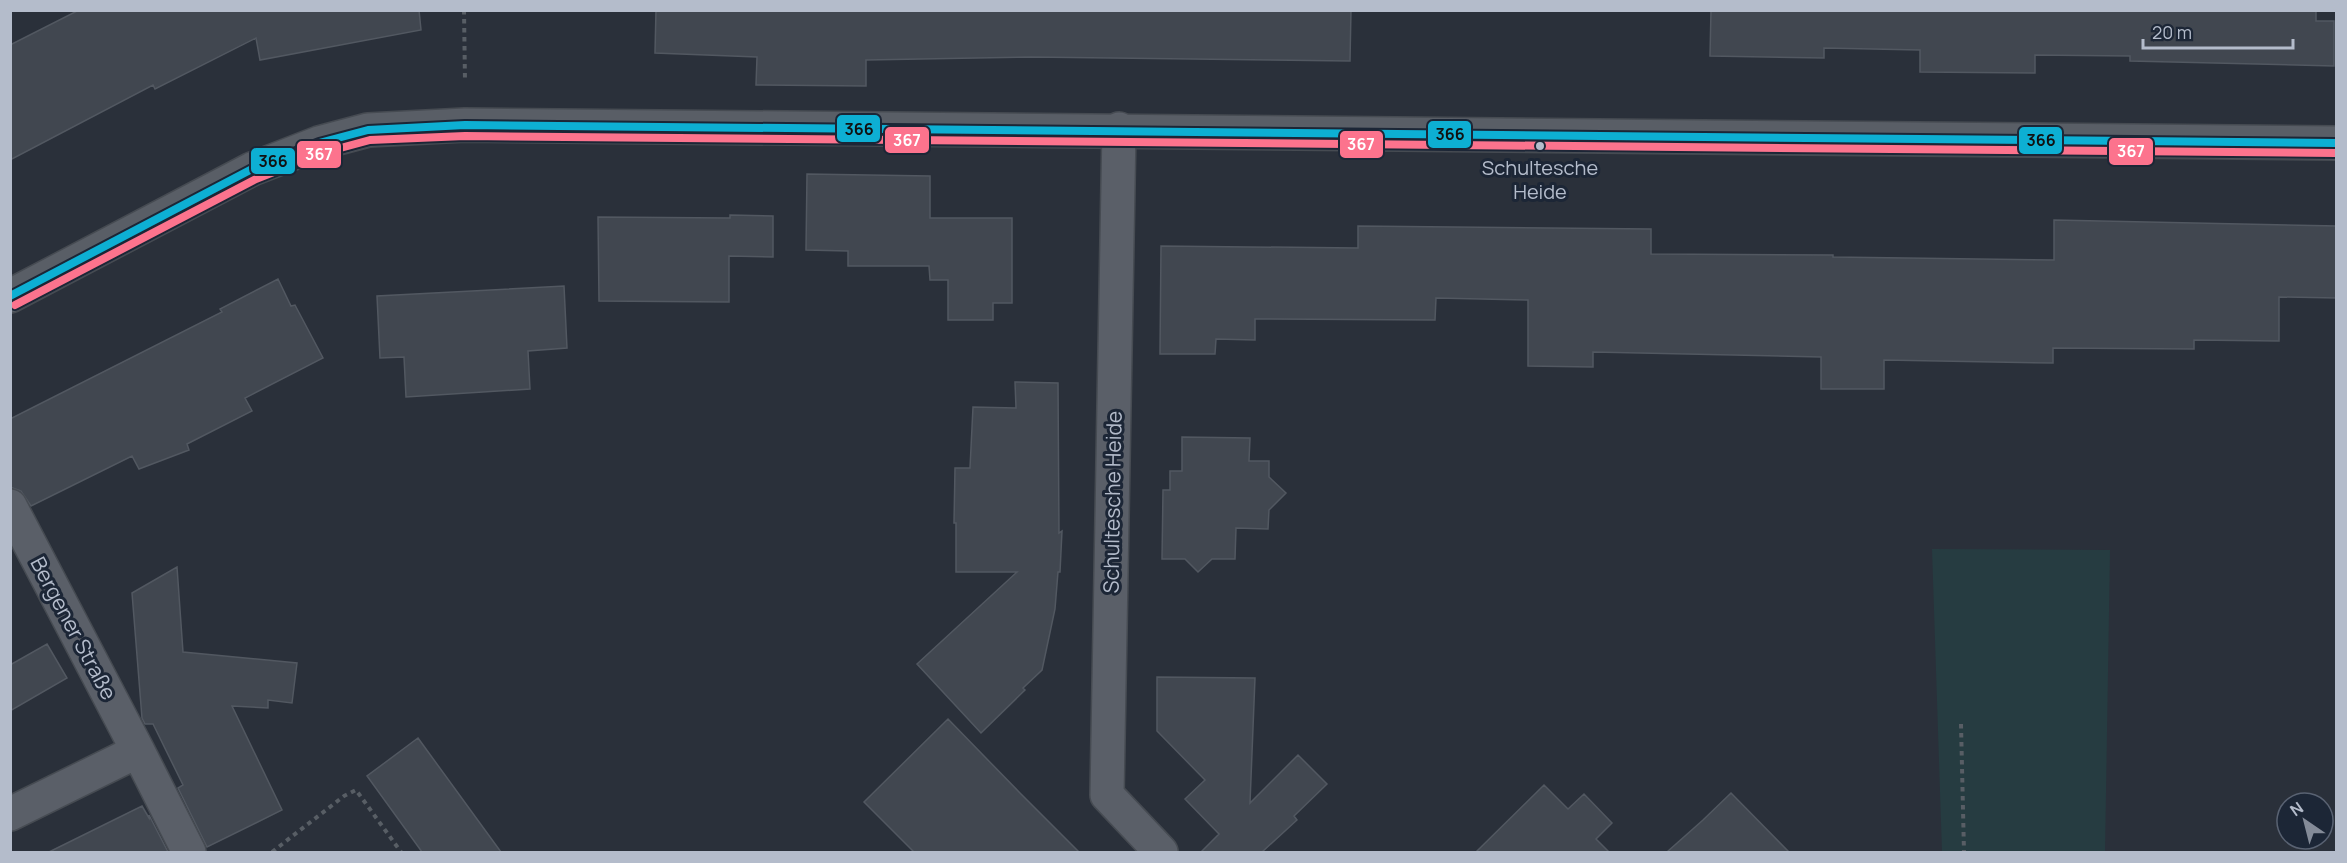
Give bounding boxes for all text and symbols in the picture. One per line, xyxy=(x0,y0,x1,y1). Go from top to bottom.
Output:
scale bar xyxy=(2143,12,2293,50)
text: 20 m xyxy=(2152,20,2192,44)
line badge: 366 xyxy=(836,114,881,143)
text: 366 xyxy=(844,118,874,140)
line badge: 366 xyxy=(1427,120,1472,149)
text: 366 xyxy=(1435,123,1465,145)
line badge: 367 xyxy=(884,126,930,154)
line badge: 366 xyxy=(2018,126,2063,155)
text: 367 xyxy=(893,129,921,151)
text: 366 xyxy=(2026,129,2056,151)
line badge: 367 xyxy=(1339,130,1384,159)
text: 367 xyxy=(1347,133,1375,155)
line badge: 367 xyxy=(2108,137,2154,166)
line badge: 367 xyxy=(296,140,342,169)
marker: Schultesche Heide xyxy=(1534,140,1546,152)
text: 367 xyxy=(2117,140,2145,162)
text: 367 xyxy=(305,143,333,165)
line badge: 366 xyxy=(250,147,296,175)
text: 366 xyxy=(258,150,288,172)
place label: Schultesche Heide xyxy=(1482,154,1598,205)
street label: Schultesche Heide xyxy=(1096,410,1128,594)
street label: Bergener Straße xyxy=(25,552,123,704)
north arrow xyxy=(2275,791,2335,851)
text: N xyxy=(2285,796,2307,821)

